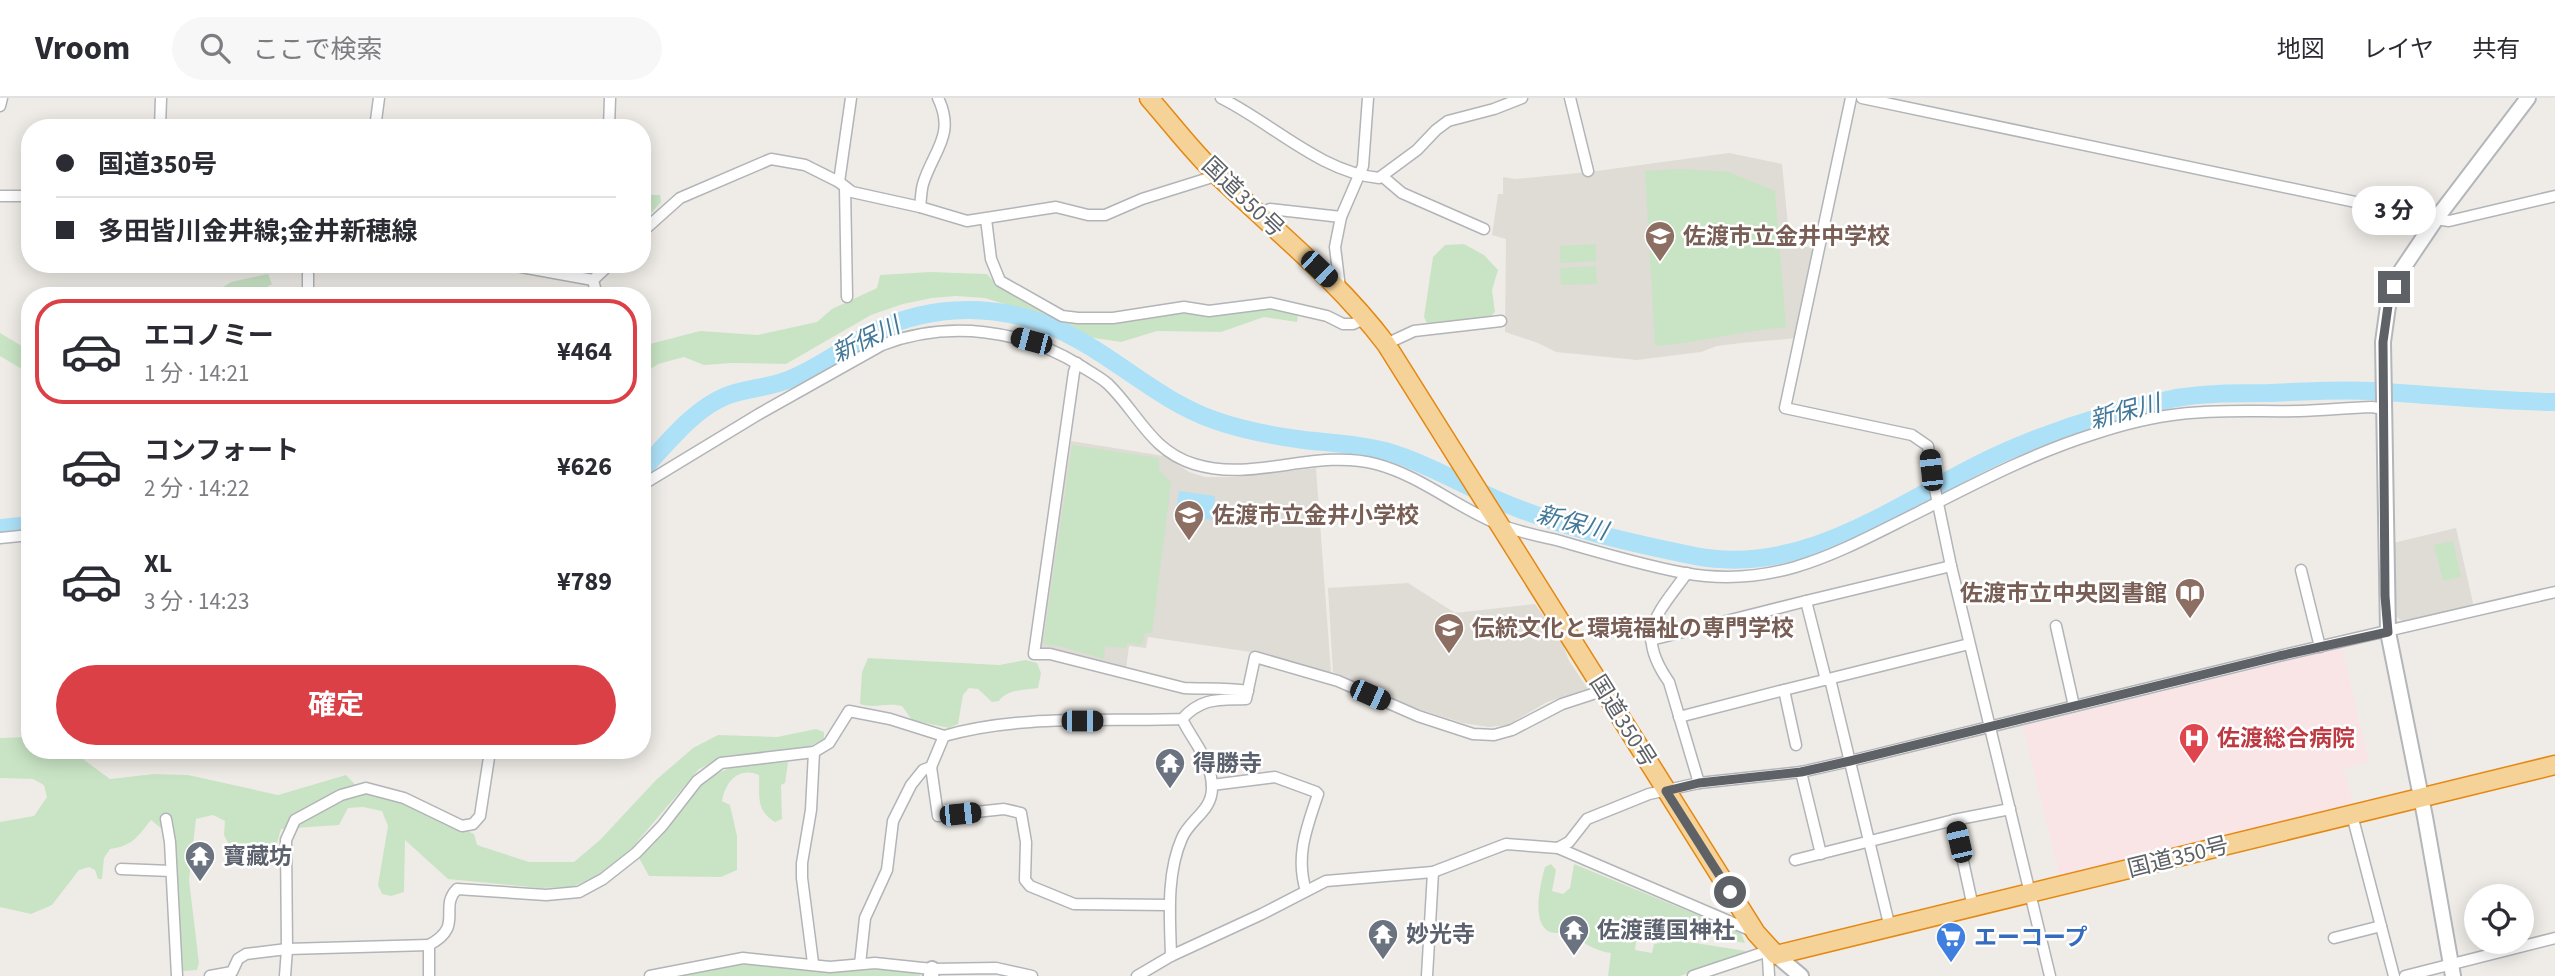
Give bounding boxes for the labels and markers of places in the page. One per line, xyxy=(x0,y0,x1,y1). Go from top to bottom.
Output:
school or university icon: 佐渡市立金井中学校 xyxy=(1643,219,1677,263)
place label: 佐渡市立金井中学校 xyxy=(1683,220,1890,253)
school or university icon: 佐渡市立金井小学校 xyxy=(1172,498,1206,542)
place label: 佐渡市立金井小学校 xyxy=(1212,499,1419,532)
library icon: 佐渡市立中央図書館 xyxy=(2173,576,2207,620)
place label: 佐渡市立中央図書館 xyxy=(1960,577,2167,610)
school or university icon: 伝統文化と環境福祉の専門学校 xyxy=(1432,611,1466,655)
place label: 伝統文化と環境福祉の専門学校 xyxy=(1472,612,1794,645)
hospital icon: 佐渡総合病院 xyxy=(2177,721,2211,765)
place label: 佐渡総合病院 xyxy=(2217,722,2355,755)
temple icon: 得勝寺 xyxy=(1153,746,1187,790)
place label: 得勝寺 xyxy=(1193,747,1262,780)
temple icon: 寶藏坊 xyxy=(183,839,217,883)
place label: 寶藏坊 xyxy=(223,840,292,873)
temple icon: 佐渡護国神社 xyxy=(1557,913,1591,957)
place label: 佐渡護国神社 xyxy=(1597,914,1735,947)
temple icon: 妙光寺 xyxy=(1366,917,1400,961)
place label: 妙光寺 xyxy=(1406,918,1475,951)
supermarket icon: エーコープ xyxy=(1934,920,1968,964)
place label: エーコープ xyxy=(1974,921,2088,954)

